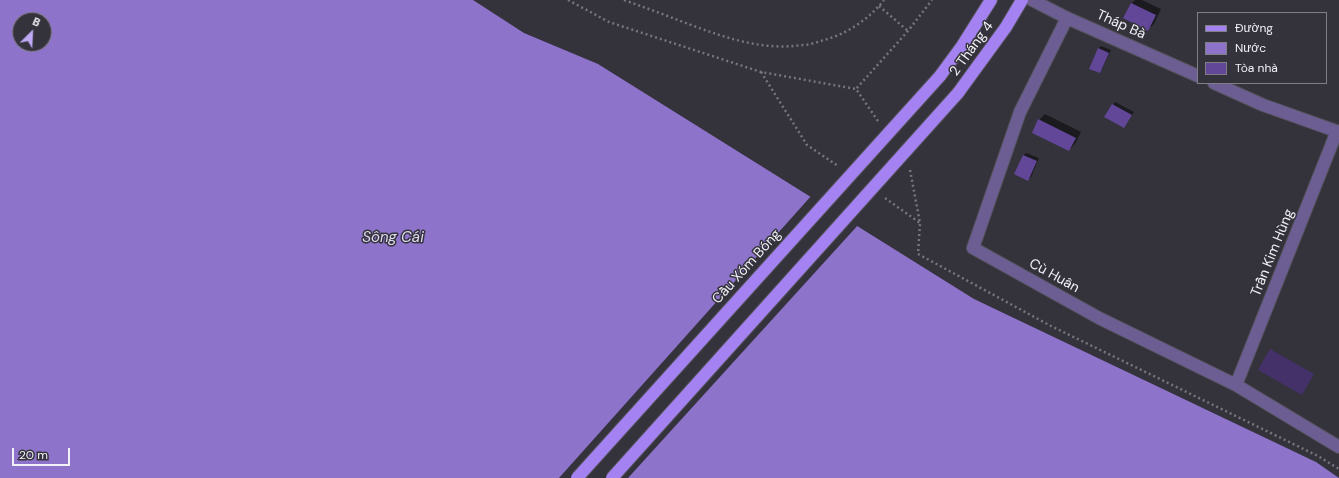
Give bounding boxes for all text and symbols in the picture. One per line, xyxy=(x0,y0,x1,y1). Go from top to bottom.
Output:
street label: Tháp Bà xyxy=(1094,7,1148,43)
north arrow xyxy=(12,12,52,52)
legend xyxy=(1197,12,1327,84)
text: B xyxy=(30,14,43,30)
street label: 2 Tháng 4 xyxy=(947,18,997,80)
text: Đường xyxy=(1235,20,1273,36)
text: Nước xyxy=(1235,40,1266,56)
text: Tòa nhà xyxy=(1235,60,1278,76)
street label: Trần Kim Hùng xyxy=(1248,207,1298,299)
street label: Cầu Xóm Bóng xyxy=(709,226,785,308)
water label: Sông Cái xyxy=(362,229,424,247)
street label: Cù Huân xyxy=(1026,255,1082,297)
scale bar xyxy=(14,440,72,466)
text: 20 m xyxy=(19,447,48,463)

